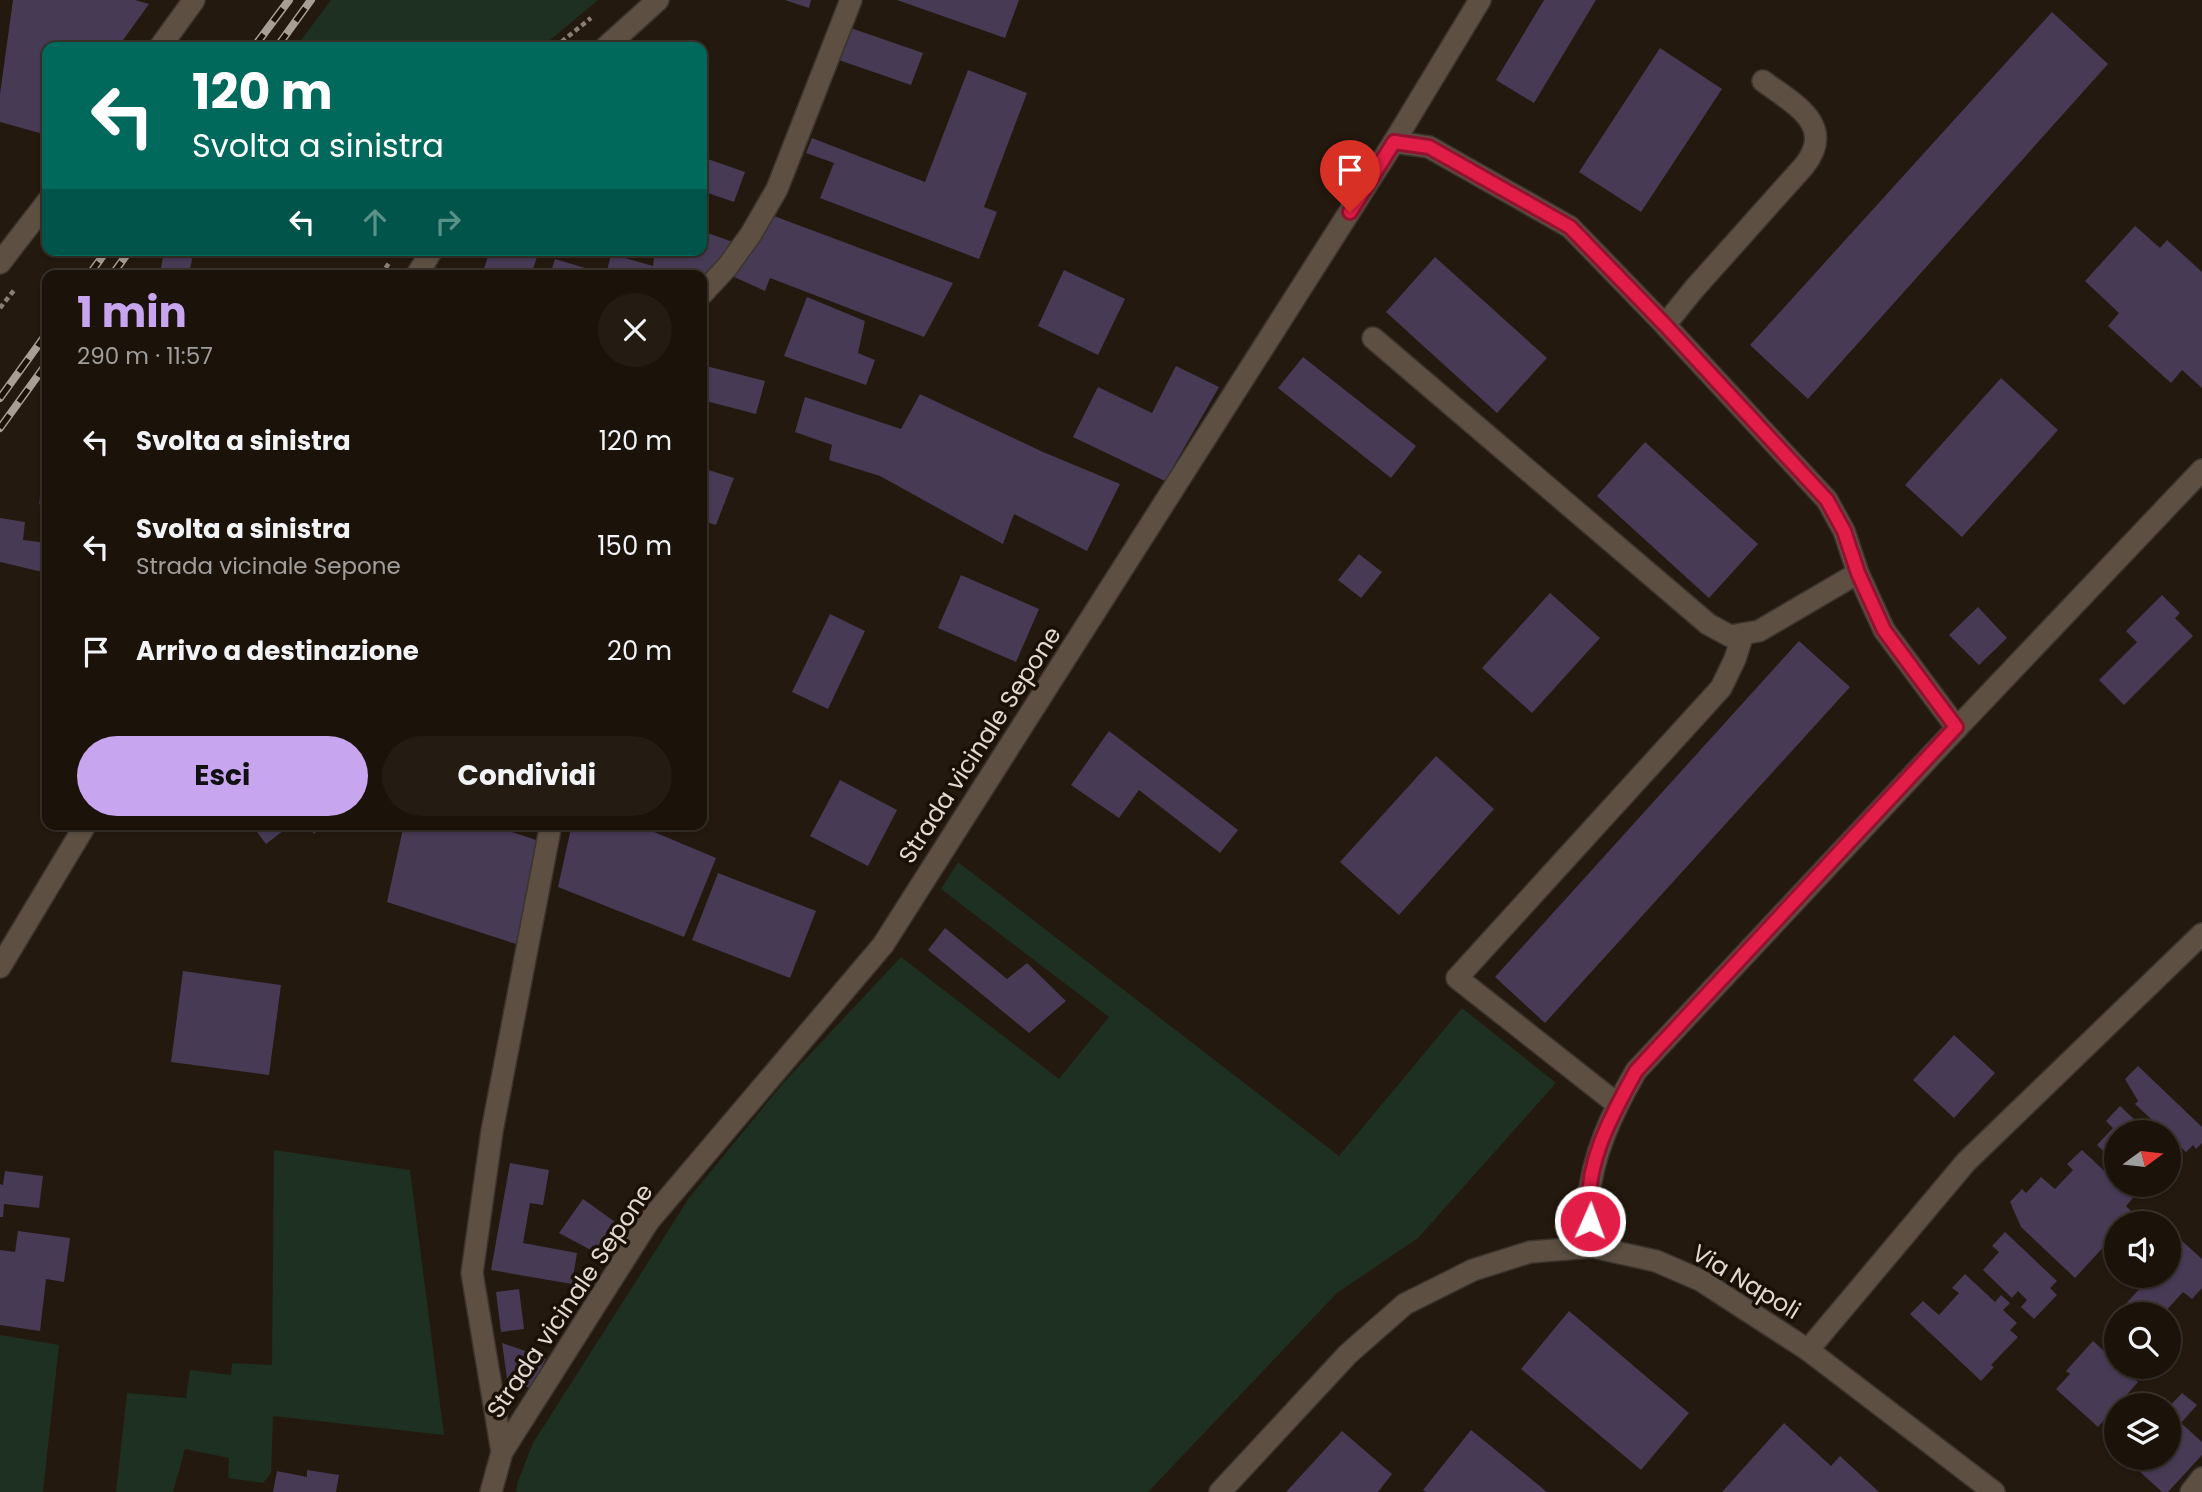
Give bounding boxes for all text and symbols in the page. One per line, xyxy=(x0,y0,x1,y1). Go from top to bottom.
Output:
text: 120 m xyxy=(192,58,333,126)
icon: left xyxy=(77,70,168,161)
text: Svolta a sinistra xyxy=(192,123,444,168)
pin xyxy=(1320,140,1380,212)
icon: arrive xyxy=(1331,151,1369,189)
icon: left xyxy=(283,203,321,241)
icon: ahead xyxy=(356,203,394,241)
icon: right xyxy=(429,203,467,241)
text: 1 min xyxy=(77,283,187,342)
button: close xyxy=(598,293,672,367)
text: 290 m · 11:57 xyxy=(77,340,213,372)
icon: left xyxy=(77,423,115,461)
text: Svolta a sinistra xyxy=(136,423,351,459)
text: 120 m xyxy=(599,423,672,459)
text: Svolta a sinistra xyxy=(136,511,351,547)
icon: left xyxy=(77,528,115,566)
text: 150 m xyxy=(597,528,672,564)
text: Strada vicinale Sepone xyxy=(136,550,401,582)
street label: Strada vicinale Sepone xyxy=(891,620,1069,870)
icon: arrive xyxy=(77,633,115,671)
text: Arrivo a destinazione xyxy=(136,633,419,669)
text: 20 m xyxy=(607,633,672,669)
button: Esci xyxy=(77,736,368,816)
button: Condividi xyxy=(382,736,672,816)
north arrow xyxy=(2104,1120,2180,1197)
map controls xyxy=(2104,1120,2181,1470)
street label: Strada vicinale Sepone xyxy=(479,1177,661,1424)
position arrow xyxy=(1553,1184,1627,1258)
button: sound xyxy=(2104,1211,2181,1288)
street label: Via Napoli xyxy=(1686,1236,1807,1327)
button: search xyxy=(2104,1302,2181,1379)
button: layers xyxy=(2104,1393,2181,1470)

